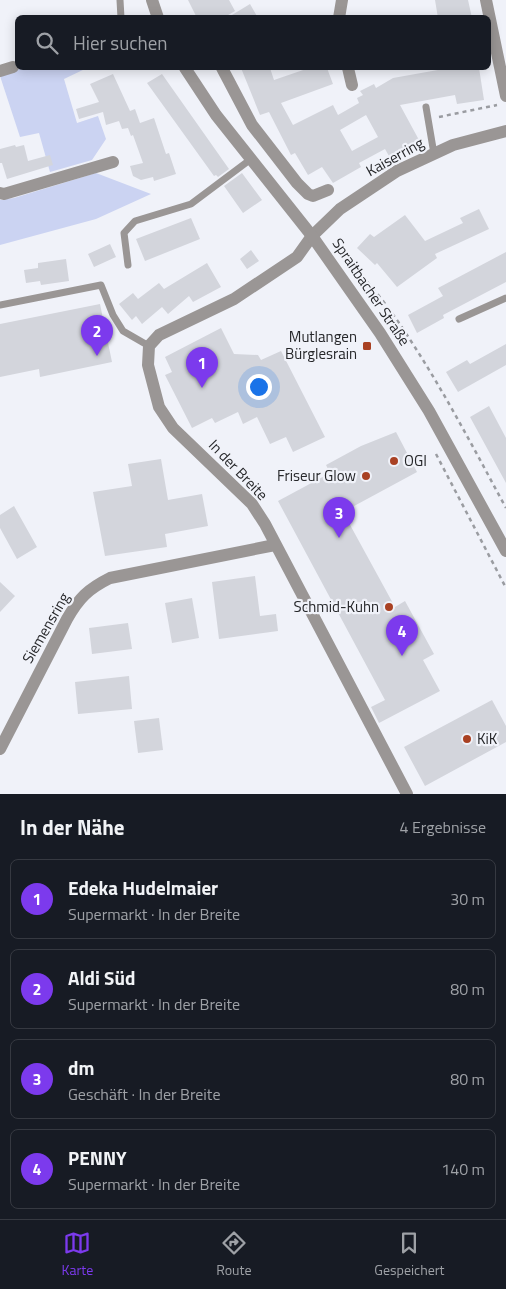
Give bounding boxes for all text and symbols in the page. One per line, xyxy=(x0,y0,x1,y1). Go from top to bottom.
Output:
search box xyxy=(15,15,491,70)
text: Hier suchen xyxy=(73,28,168,57)
icon: search xyxy=(33,29,61,57)
street label: Kaiserring xyxy=(361,131,428,182)
street label: Spraitbacher Straße xyxy=(327,233,416,350)
pin: 2 xyxy=(81,315,113,356)
place label: Mutlangen Bürglesrain xyxy=(285,325,357,365)
marker: Mutlangen Bürglesrain xyxy=(361,340,373,352)
pin: 1 xyxy=(186,347,218,388)
your location xyxy=(246,374,272,400)
street label: In der Breite xyxy=(203,434,273,505)
place label: OGI xyxy=(404,449,427,472)
marker: OGI xyxy=(388,455,400,467)
place label: Friseur Glow xyxy=(277,464,356,487)
marker: Friseur Glow xyxy=(360,470,372,482)
pin: 3 xyxy=(323,497,355,538)
street label: Siemensring xyxy=(16,588,75,667)
place label: Schmid-Kuhn xyxy=(294,595,379,618)
marker: Schmid-Kuhn xyxy=(383,601,395,613)
pin: 4 xyxy=(386,615,418,656)
place label: KiK xyxy=(477,727,498,750)
marker: KiK xyxy=(461,733,473,745)
text: In der Nähe xyxy=(20,811,125,843)
text: 4 Ergebnisse xyxy=(399,815,486,839)
text: Edeka Hudelmaier xyxy=(68,873,218,902)
text: 1 xyxy=(33,887,41,911)
text: 30 m xyxy=(450,887,485,911)
text: Supermarkt · In der Breite xyxy=(68,902,240,926)
text: Aldi Süd xyxy=(68,963,135,992)
text: 2 xyxy=(33,977,41,1001)
text: 80 m xyxy=(450,977,485,1001)
text: Supermarkt · In der Breite xyxy=(68,992,240,1016)
text: dm xyxy=(68,1053,94,1082)
text: 3 xyxy=(33,1067,41,1091)
text: 80 m xyxy=(450,1067,485,1091)
text: Geschäft · In der Breite xyxy=(68,1082,221,1106)
text: PENNY xyxy=(68,1143,127,1172)
text: 4 xyxy=(33,1157,41,1181)
text: 140 m xyxy=(441,1157,485,1181)
text: Supermarkt · In der Breite xyxy=(68,1172,240,1196)
tab: Karte xyxy=(61,1229,93,1280)
tab: Route xyxy=(216,1229,251,1280)
tab: Gespeichert xyxy=(374,1229,445,1280)

